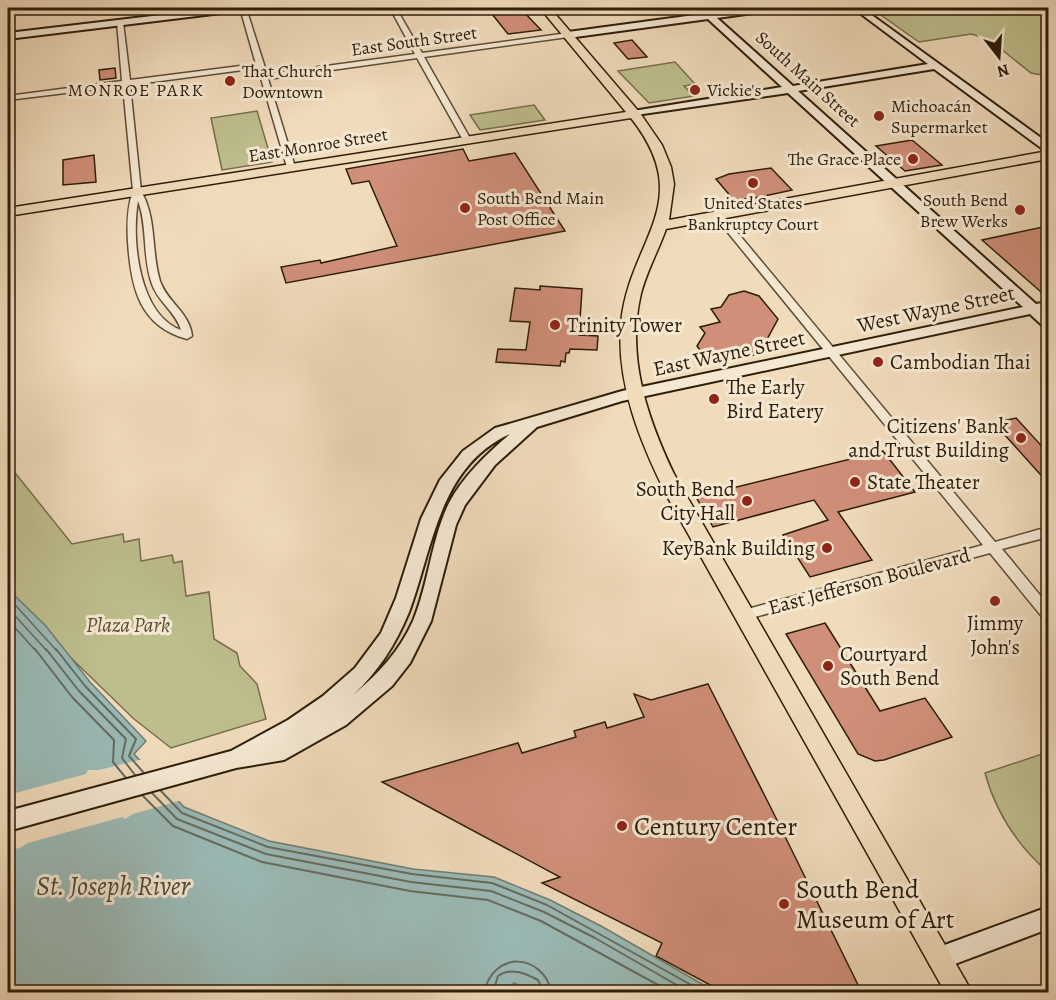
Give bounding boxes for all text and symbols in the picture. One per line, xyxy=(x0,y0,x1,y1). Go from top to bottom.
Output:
street label: East South Street xyxy=(350,20,478,62)
street label: South Main Street xyxy=(750,26,866,133)
north arrow xyxy=(969,27,1029,87)
text: N xyxy=(994,58,1012,83)
place label: That Church Downtown xyxy=(242,59,333,104)
marker: That Church Downtown xyxy=(223,74,237,88)
district label: MONROE PARK xyxy=(68,78,204,102)
place label: Vickie's xyxy=(706,78,762,102)
marker: Vickie's xyxy=(688,83,702,97)
place label: Michoacán Supermarket xyxy=(891,94,988,139)
marker: Michoacán Supermarket xyxy=(872,109,886,123)
street label: East Monroe Street xyxy=(247,122,389,168)
place label: The Grace Place xyxy=(788,147,901,171)
marker: The Grace Place xyxy=(906,152,920,166)
marker: United States Bankruptcy Court xyxy=(746,176,760,190)
place label: South Bend Main Post Office xyxy=(477,186,604,231)
place label: South Bend Brew Werks xyxy=(920,188,1008,233)
place label: United States Bankruptcy Court xyxy=(687,191,819,236)
marker: South Bend Main Post Office xyxy=(458,201,472,215)
marker: South Bend Brew Werks xyxy=(1013,203,1027,217)
street label: West Wayne Street xyxy=(854,279,1017,340)
place label: Trinity Tower xyxy=(567,311,682,339)
marker: Trinity Tower xyxy=(548,318,562,332)
street label: East Wayne Street xyxy=(650,323,808,383)
place label: Cambodian Thai xyxy=(890,348,1031,376)
marker: Cambodian Thai xyxy=(871,355,885,369)
place label: The Early Bird Eatery xyxy=(726,373,824,425)
marker: The Early Bird Eatery xyxy=(707,392,721,406)
place label: Citizens' Bank and Trust Building xyxy=(848,412,1010,464)
marker: Citizens' Bank and Trust Building xyxy=(1014,431,1028,445)
place label: State Theater xyxy=(867,468,980,496)
place label: South Bend City Hall xyxy=(636,475,736,527)
marker: State Theater xyxy=(848,475,862,489)
marker: South Bend City Hall xyxy=(740,494,754,508)
place label: KeyBank Building xyxy=(662,534,815,562)
street label: East Jefferson Boulevard xyxy=(765,540,974,621)
marker: KeyBank Building xyxy=(820,541,834,555)
marker: Jimmy John's xyxy=(988,594,1002,608)
place label: Jimmy John's xyxy=(967,609,1024,661)
park label: Plaza Park xyxy=(86,611,170,639)
place label: Courtyard South Bend xyxy=(840,640,940,692)
marker: Courtyard South Bend xyxy=(821,659,835,673)
place label: Century Center xyxy=(634,809,797,844)
marker: Century Center xyxy=(615,819,629,833)
water label: St. Joseph River xyxy=(36,868,191,904)
place label: South Bend Museum of Art xyxy=(796,872,955,937)
marker: South Bend Museum of Art xyxy=(777,897,791,911)

